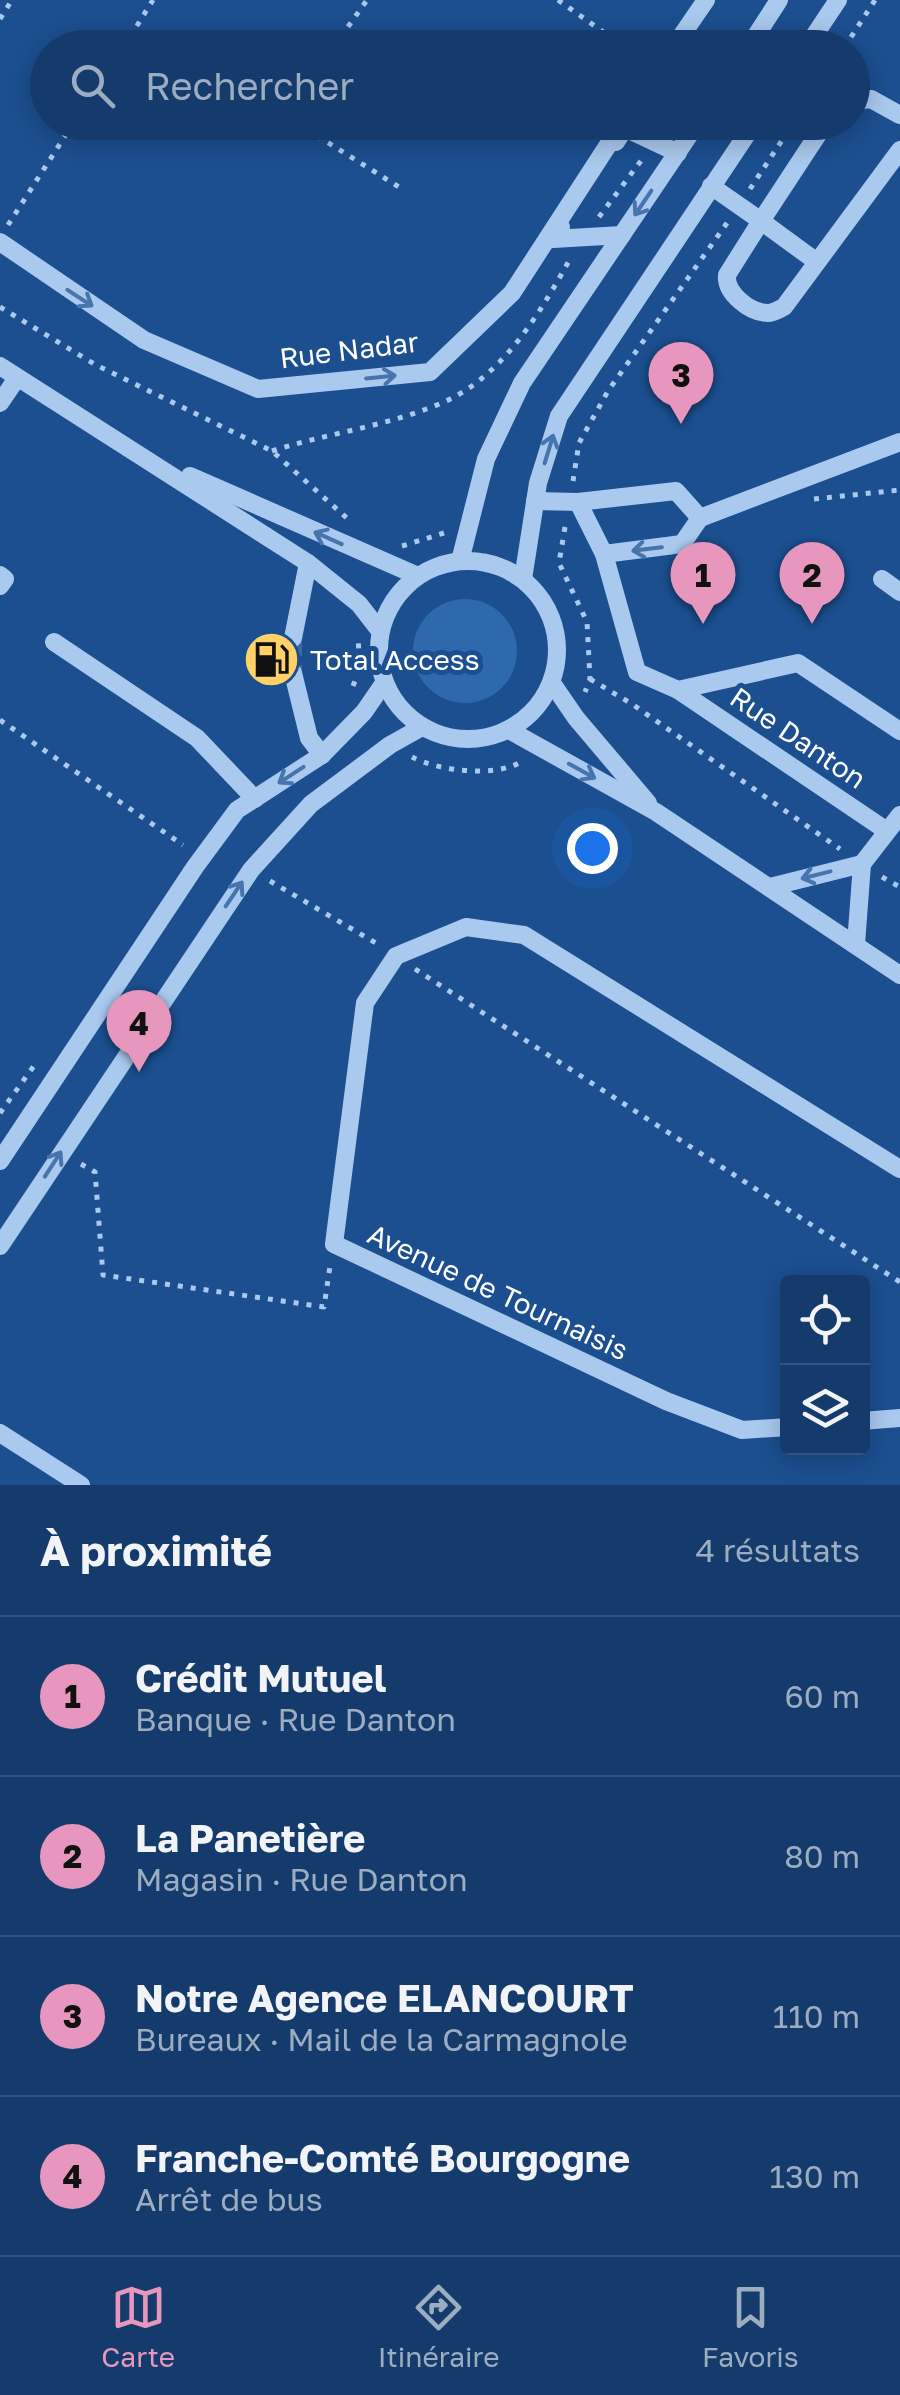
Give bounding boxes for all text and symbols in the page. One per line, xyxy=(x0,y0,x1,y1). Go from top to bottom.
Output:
search box xyxy=(30,30,870,140)
icon: search xyxy=(65,58,120,113)
text: Rechercher xyxy=(145,63,354,108)
one-way arrow xyxy=(633,189,654,217)
one-way arrow xyxy=(65,287,93,308)
street label: Rue Nadar xyxy=(278,325,420,374)
pin: 3 xyxy=(648,342,714,424)
one-way arrow xyxy=(365,367,397,386)
one-way arrow xyxy=(541,434,559,466)
one-way arrow xyxy=(313,528,344,546)
one-way arrow xyxy=(631,540,664,559)
pin: 1 xyxy=(670,542,736,624)
pin: 2 xyxy=(780,542,844,624)
fuel station icon: Total Access xyxy=(241,630,301,690)
place label: Total Access xyxy=(310,643,480,676)
street label: Rue Danton xyxy=(724,680,872,795)
one-way arrow xyxy=(567,762,597,782)
one-way arrow xyxy=(278,765,305,785)
your location xyxy=(567,823,618,874)
one-way arrow xyxy=(801,867,832,886)
one-way arrow xyxy=(224,880,245,909)
pin: 4 xyxy=(106,990,172,1072)
one-way arrow xyxy=(43,1150,64,1179)
street label: Avenue de Tournaisis xyxy=(363,1217,634,1366)
map controls xyxy=(780,1275,870,1455)
button: locate xyxy=(780,1275,870,1365)
button: layers xyxy=(780,1365,870,1455)
text: À proximité xyxy=(40,1525,272,1575)
text: 4 résultats xyxy=(696,1531,860,1569)
text: Crédit Mutuel xyxy=(135,1655,387,1700)
text: 1 xyxy=(64,1677,81,1715)
text: 60 m xyxy=(784,1677,860,1715)
text: Banque · Rue Danton xyxy=(135,1700,456,1738)
text: La Panetière xyxy=(135,1815,365,1860)
text: 2 xyxy=(63,1837,82,1875)
text: 80 m xyxy=(784,1837,860,1875)
text: Magasin · Rue Danton xyxy=(135,1860,468,1898)
text: Notre Agence ELANCOURT xyxy=(135,1975,634,2020)
text: 3 xyxy=(63,1997,82,2035)
text: 110 m xyxy=(773,1997,860,2035)
text: Bureaux · Mail de la Carmagnole xyxy=(135,2020,628,2058)
text: Franche-Comté Bourgogne xyxy=(135,2135,630,2180)
text: 4 xyxy=(62,2157,83,2195)
text: 130 m xyxy=(770,2157,860,2195)
text: Arrêt de bus xyxy=(135,2180,323,2218)
tab: Carte xyxy=(101,2280,175,2373)
tab: Itinéraire xyxy=(378,2280,500,2373)
tab: Favoris xyxy=(702,2280,799,2373)

